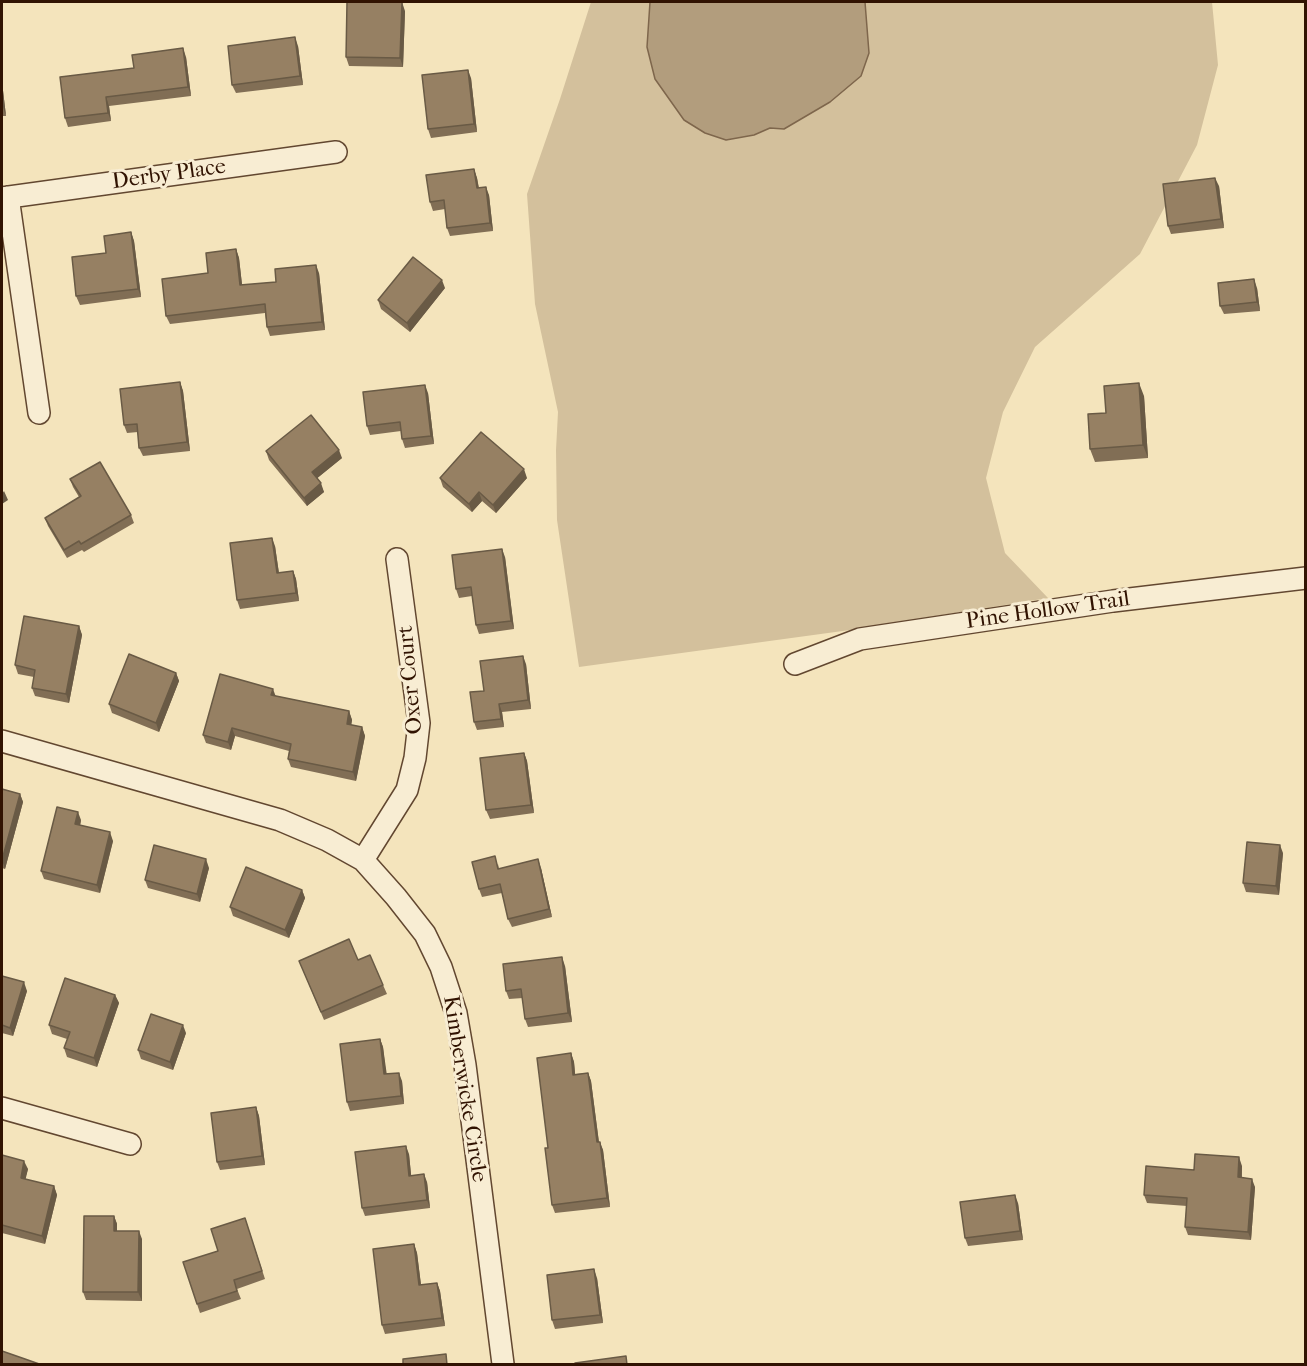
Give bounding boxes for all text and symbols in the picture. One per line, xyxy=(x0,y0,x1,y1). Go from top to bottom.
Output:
street label: Derby Place xyxy=(110,154,228,196)
street label: Pine Hollow Trail xyxy=(964,586,1132,636)
street label: Oxer Court xyxy=(393,625,429,735)
street label: Kimberwicke Circle xyxy=(436,994,492,1184)

